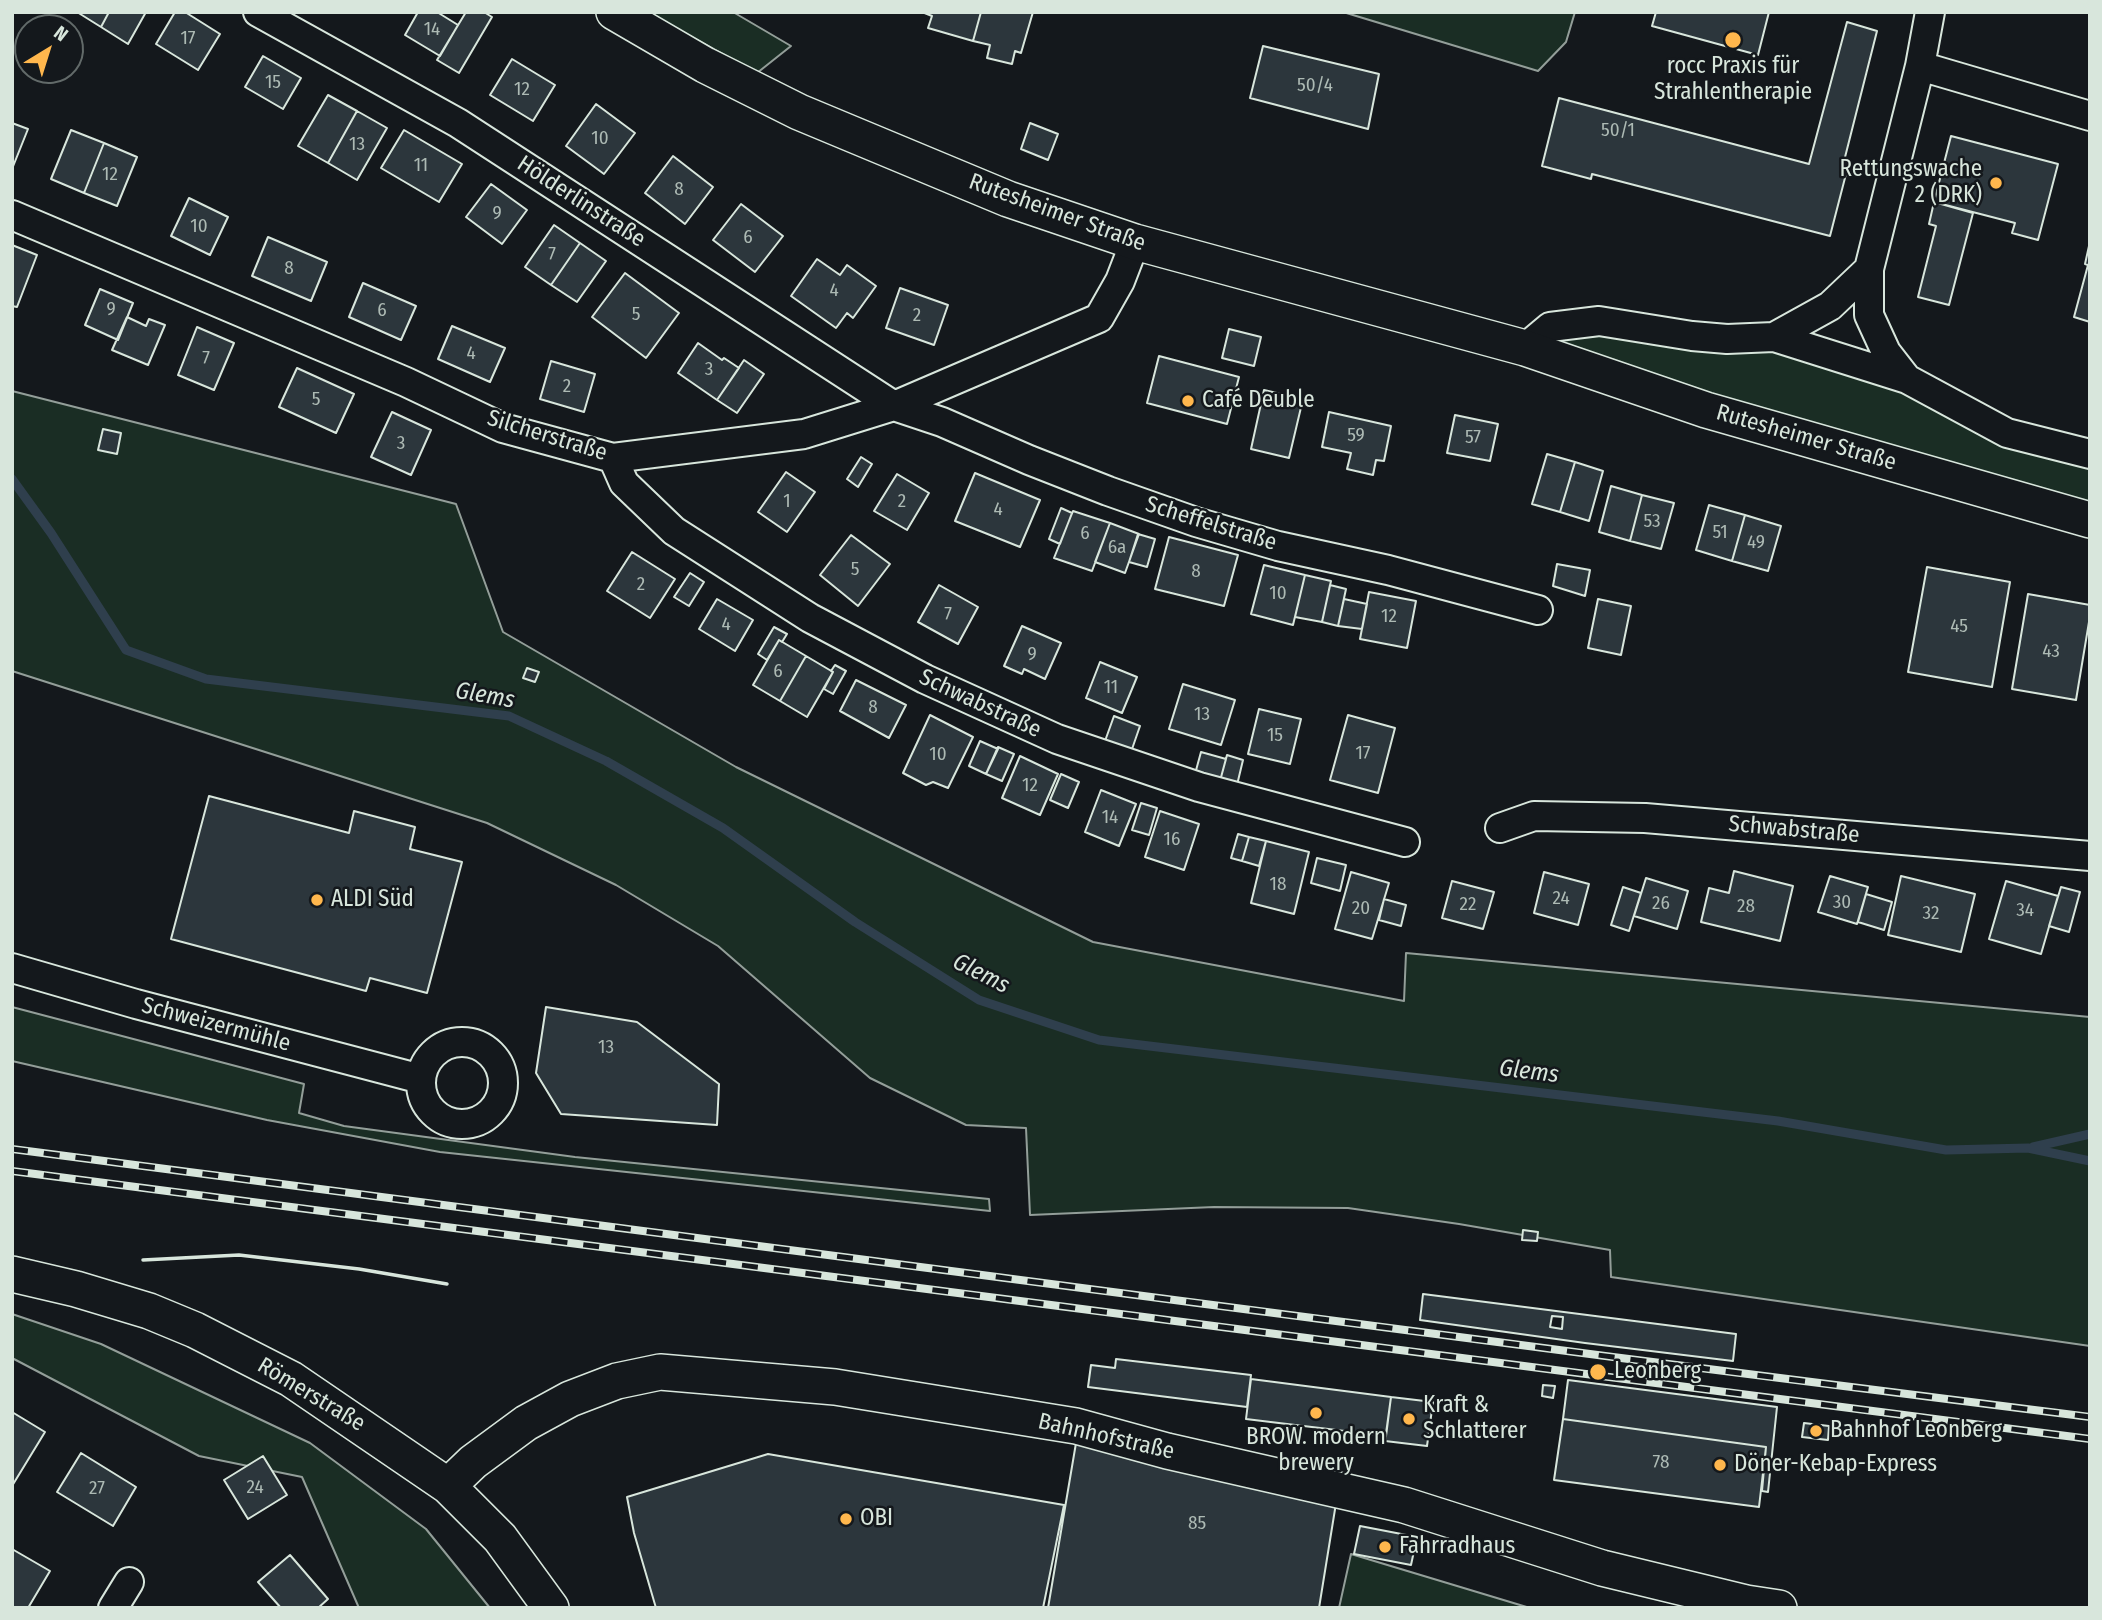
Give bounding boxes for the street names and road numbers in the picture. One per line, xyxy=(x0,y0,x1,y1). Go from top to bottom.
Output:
street label: Hölderlinstraße xyxy=(512,150,650,254)
street label: Rutesheimer Straße xyxy=(965,168,1149,258)
street label: Rutesheimer Straße xyxy=(1713,399,1899,477)
street label: Silcherstraße xyxy=(484,405,610,467)
street label: Scheffelstraße xyxy=(1142,491,1280,557)
street label: Schwabstraße xyxy=(915,664,1045,744)
street label: Schwabstraße xyxy=(1727,811,1861,849)
street label: Schweizermühle xyxy=(139,992,293,1058)
street label: Römerstraße xyxy=(252,1352,370,1438)
street label: Bahnhofstraße xyxy=(1035,1408,1177,1466)

